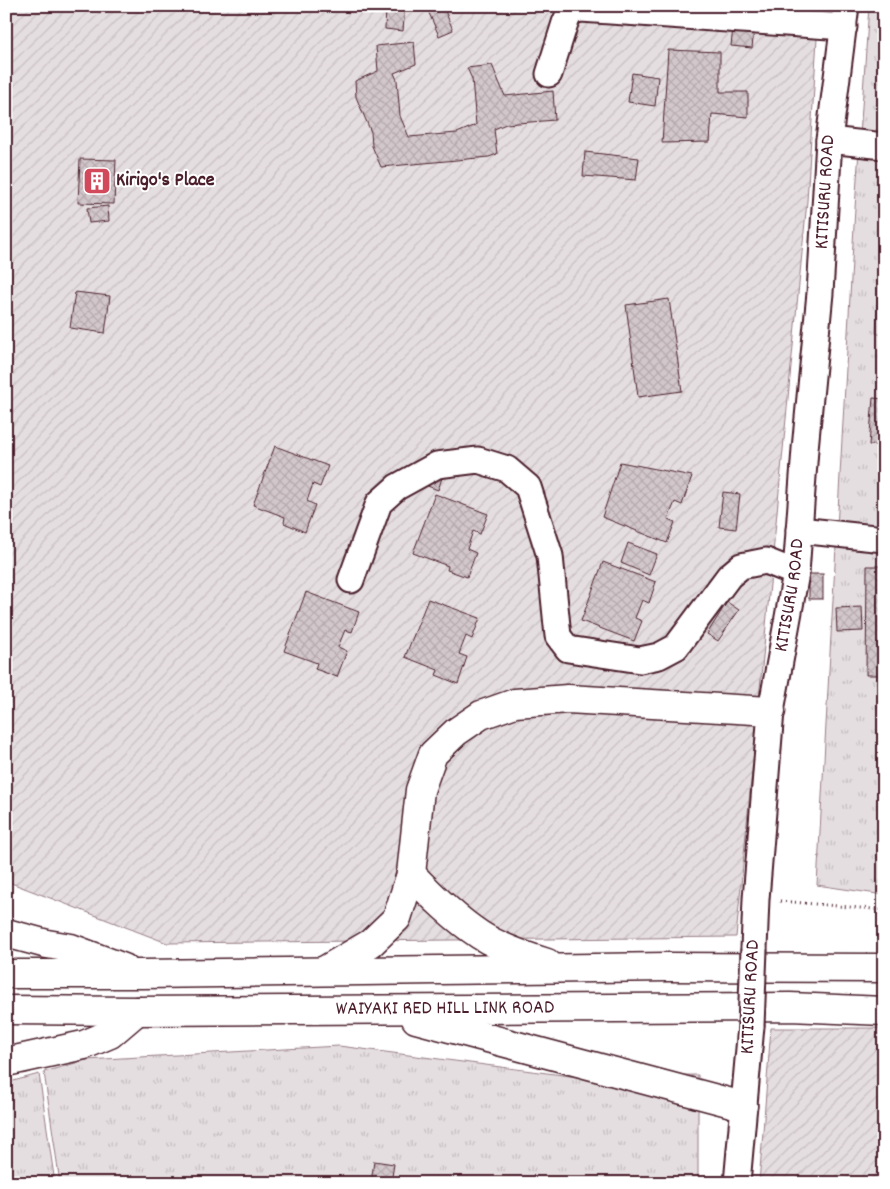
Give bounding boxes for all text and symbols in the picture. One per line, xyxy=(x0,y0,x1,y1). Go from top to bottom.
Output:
street label: KITISURU ROAD xyxy=(809,134,843,250)
building icon: Kirigo's Place xyxy=(82,166,112,196)
place label: Kirigo's Place xyxy=(116,167,215,195)
street label: KITISURU ROAD xyxy=(768,538,812,654)
street label: KITISURU ROAD xyxy=(734,939,768,1055)
street label: WAIYAKI RED HILL LINK ROAD xyxy=(336,994,554,1024)

